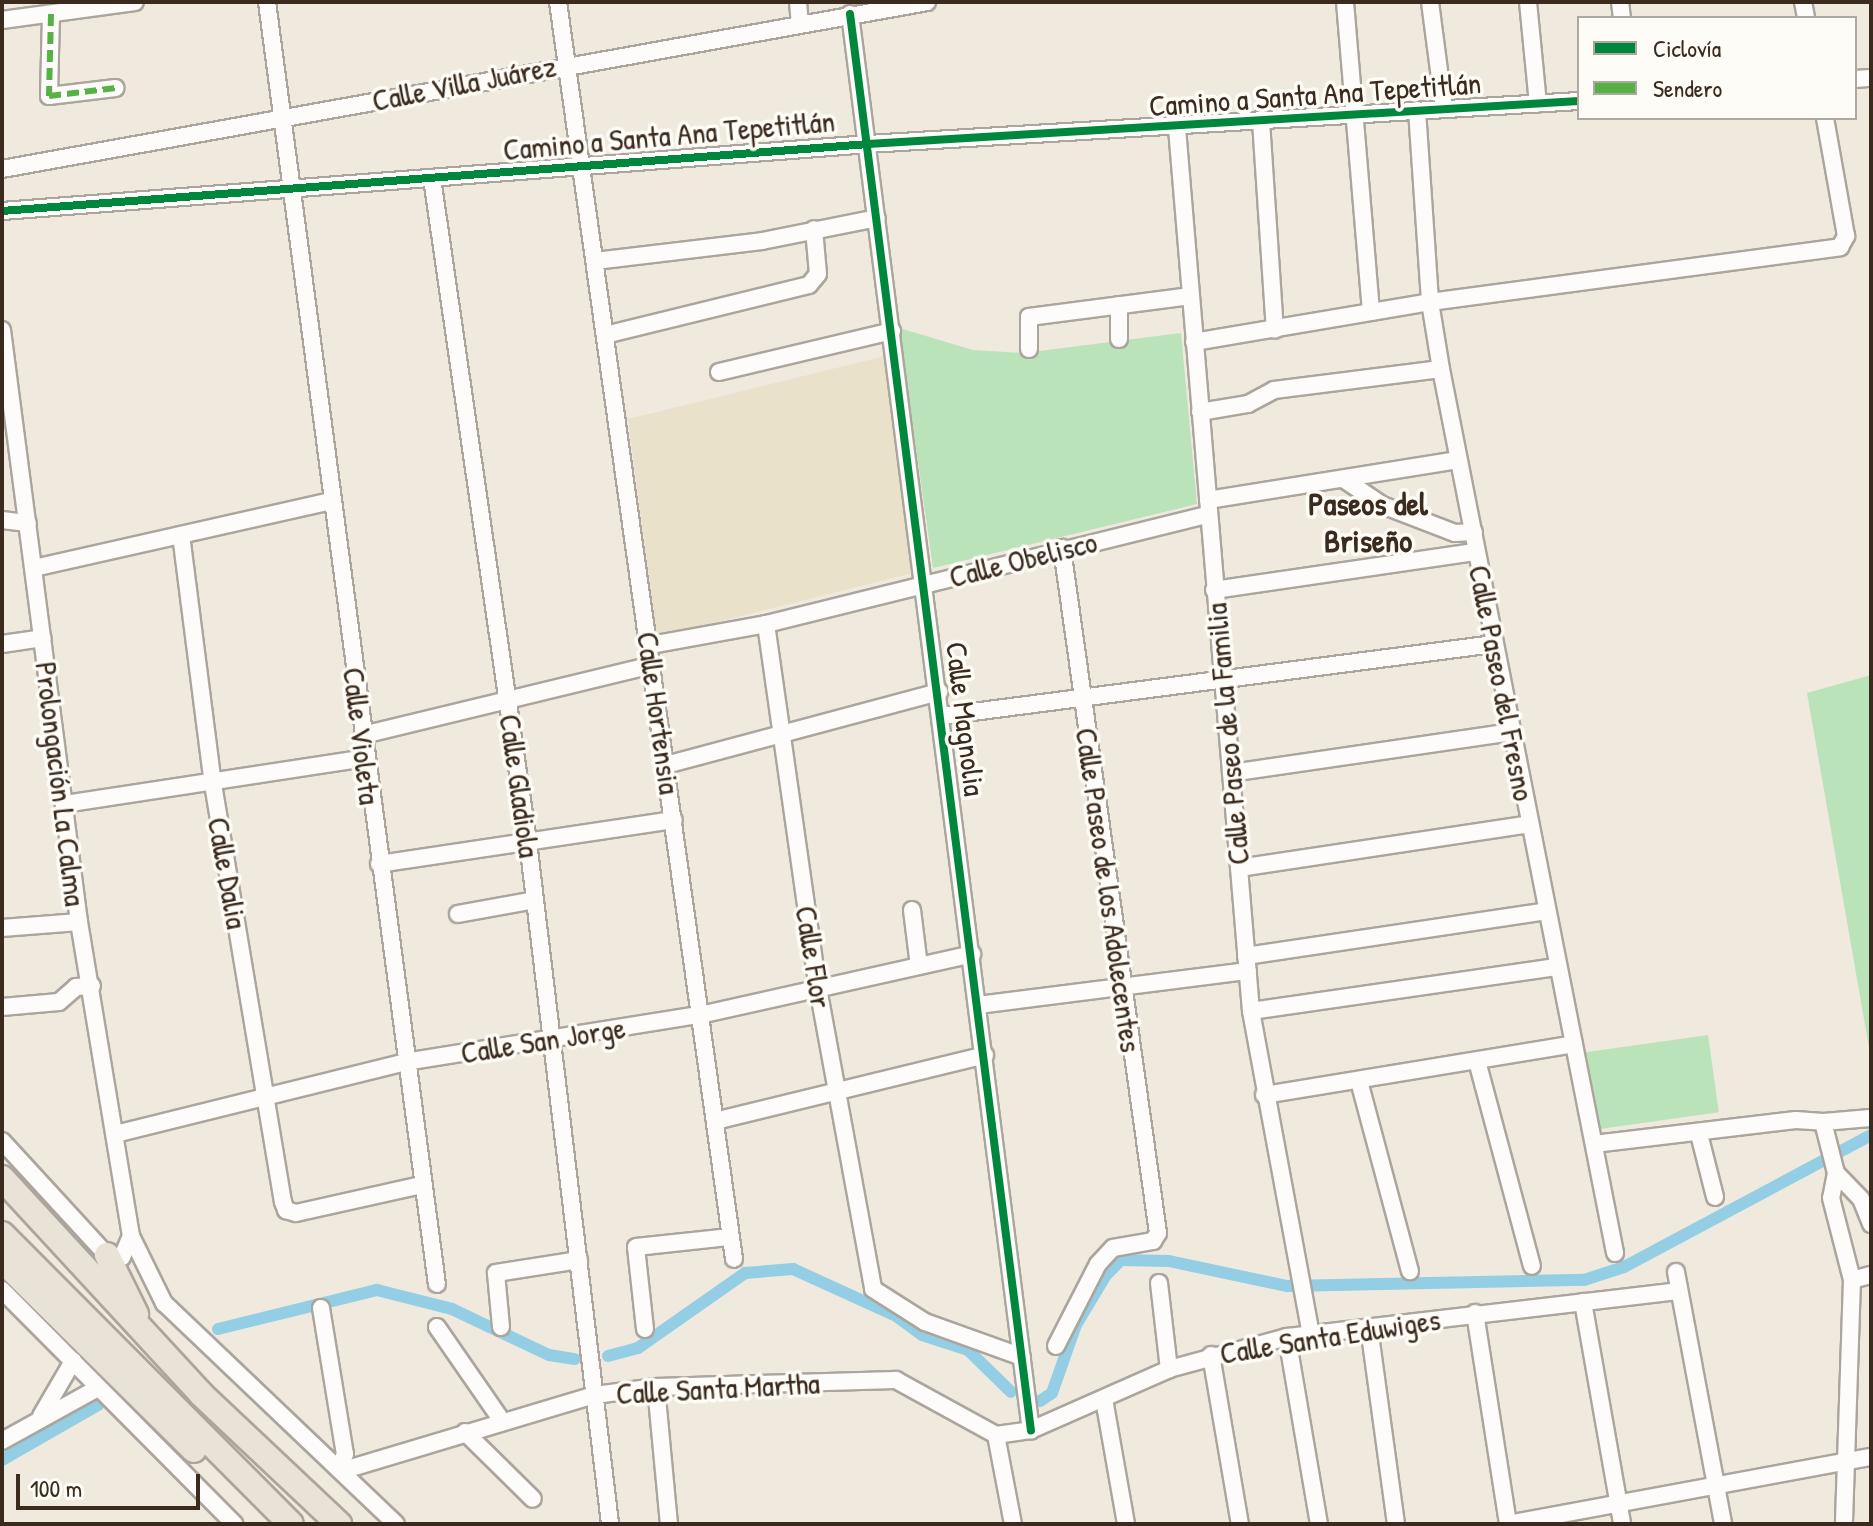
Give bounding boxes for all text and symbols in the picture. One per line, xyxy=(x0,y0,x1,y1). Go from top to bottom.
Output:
legend xyxy=(1577,16,1857,120)
text: Ciclovía xyxy=(1653,32,1721,64)
street label: Calle Villa Juárez xyxy=(369,48,559,118)
street label: Camino a Santa Ana Tepetitlán xyxy=(1148,64,1482,124)
text: Sendero xyxy=(1653,72,1722,104)
street label: Camino a Santa Ana Tepetitlán xyxy=(502,103,836,167)
district label: Paseos del Briseño xyxy=(1308,486,1428,561)
street label: Calle Obelisco xyxy=(945,523,1101,595)
street label: Calle Paseo del Fresno xyxy=(1462,562,1542,804)
street label: Calle Paseo de la Familia xyxy=(1198,602,1256,866)
street label: Calle Hortensia xyxy=(630,630,688,796)
street label: Calle Magnolia xyxy=(939,640,993,798)
street label: Prolongación La Calma xyxy=(28,660,94,908)
street label: Calle Violeta xyxy=(336,665,388,807)
street label: Calle Gladiola xyxy=(492,712,548,860)
street label: Calle Paseo de los Adolecentes xyxy=(1068,726,1150,1054)
street label: Calle Dalia xyxy=(201,815,255,931)
street label: Calle Flor xyxy=(788,903,840,1011)
street label: Calle San Jorge xyxy=(458,1009,628,1071)
street label: Calle Santa Eduwiges xyxy=(1217,1301,1443,1371)
street label: Calle Santa Martha xyxy=(615,1365,821,1411)
scale bar xyxy=(20,1458,204,1508)
text: 100 m xyxy=(30,1472,82,1504)

